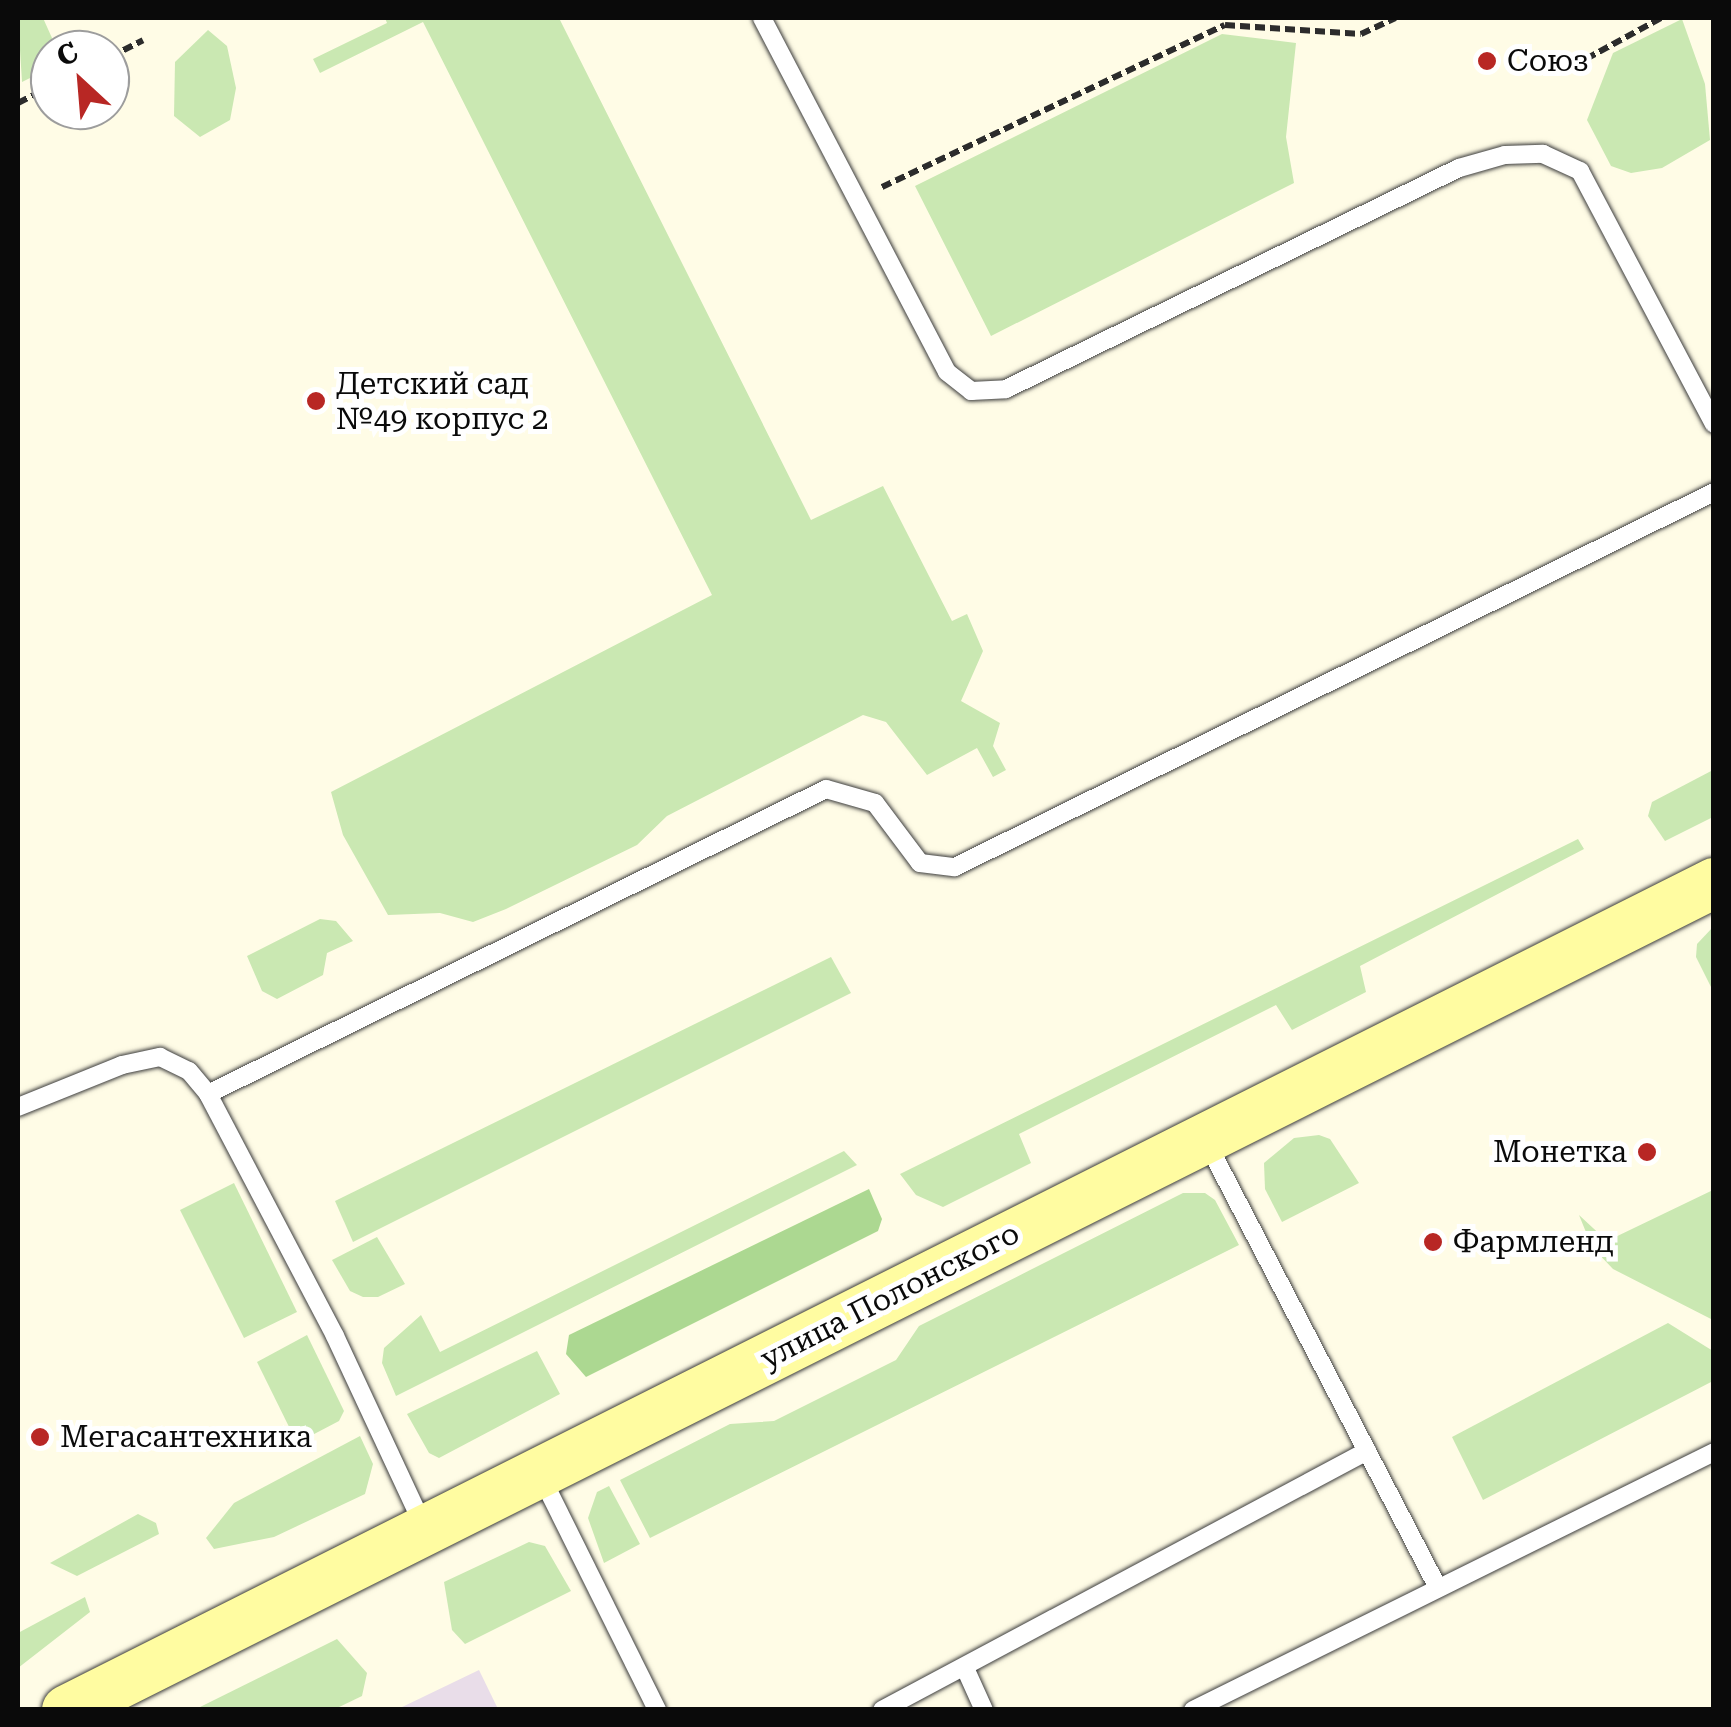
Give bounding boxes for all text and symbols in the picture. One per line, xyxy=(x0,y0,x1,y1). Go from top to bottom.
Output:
north arrow xyxy=(30,30,130,130)
text: С xyxy=(51,35,84,74)
place label: Союз xyxy=(1507,43,1589,79)
marker: Союз xyxy=(1476,50,1498,72)
place label: Детский сад №49 корпус 2 xyxy=(336,366,549,436)
marker: Детский сад №49 корпус 2 xyxy=(305,390,327,412)
place label: Монетка xyxy=(1493,1134,1627,1170)
marker: Монетка xyxy=(1636,1141,1658,1163)
street label: улица Полонского xyxy=(755,1215,1025,1377)
place label: Фармленд xyxy=(1453,1224,1614,1260)
marker: Фармленд xyxy=(1422,1231,1444,1253)
place label: Мегасантехника xyxy=(60,1419,312,1455)
marker: Мегасантехника xyxy=(29,1426,51,1448)

